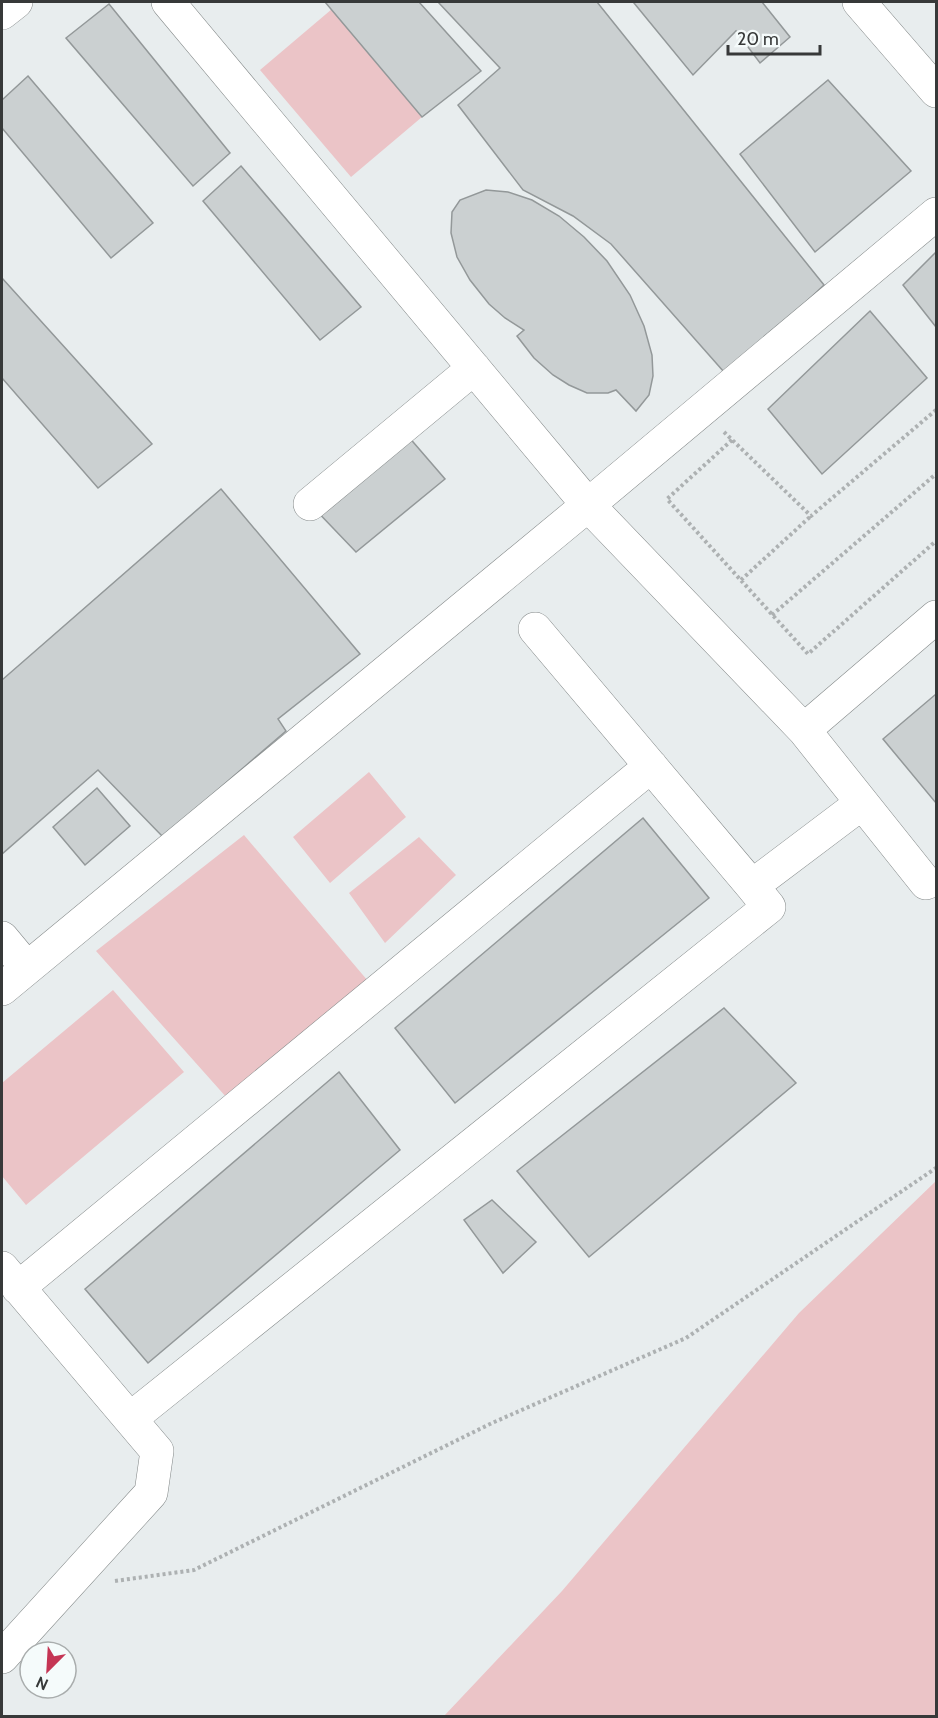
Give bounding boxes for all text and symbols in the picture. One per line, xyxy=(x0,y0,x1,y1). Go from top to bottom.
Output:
scale bar xyxy=(728,18,820,56)
text: 20 m xyxy=(737,28,779,50)
north arrow xyxy=(18,1640,78,1700)
text: N xyxy=(33,1672,51,1694)

